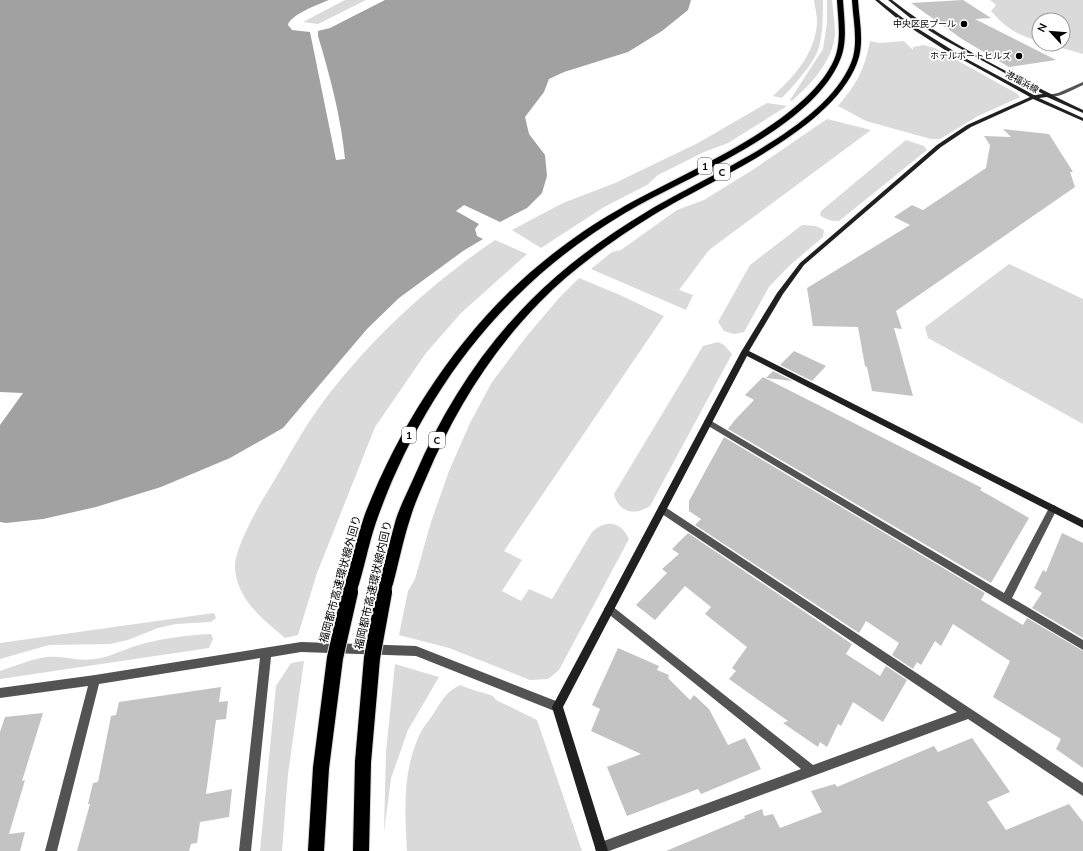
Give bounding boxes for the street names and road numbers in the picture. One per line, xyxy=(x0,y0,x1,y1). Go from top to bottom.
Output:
street label: 港福浜線 xyxy=(1003,68,1042,96)
road number: 1 xyxy=(698,158,712,174)
road number: C xyxy=(714,164,730,180)
road number: 1 xyxy=(402,427,416,443)
road number: C xyxy=(429,432,445,448)
street label: 福岡都市高速環状線外回り xyxy=(316,513,365,645)
street label: 福岡都市高速環状線内回り xyxy=(351,519,396,651)

